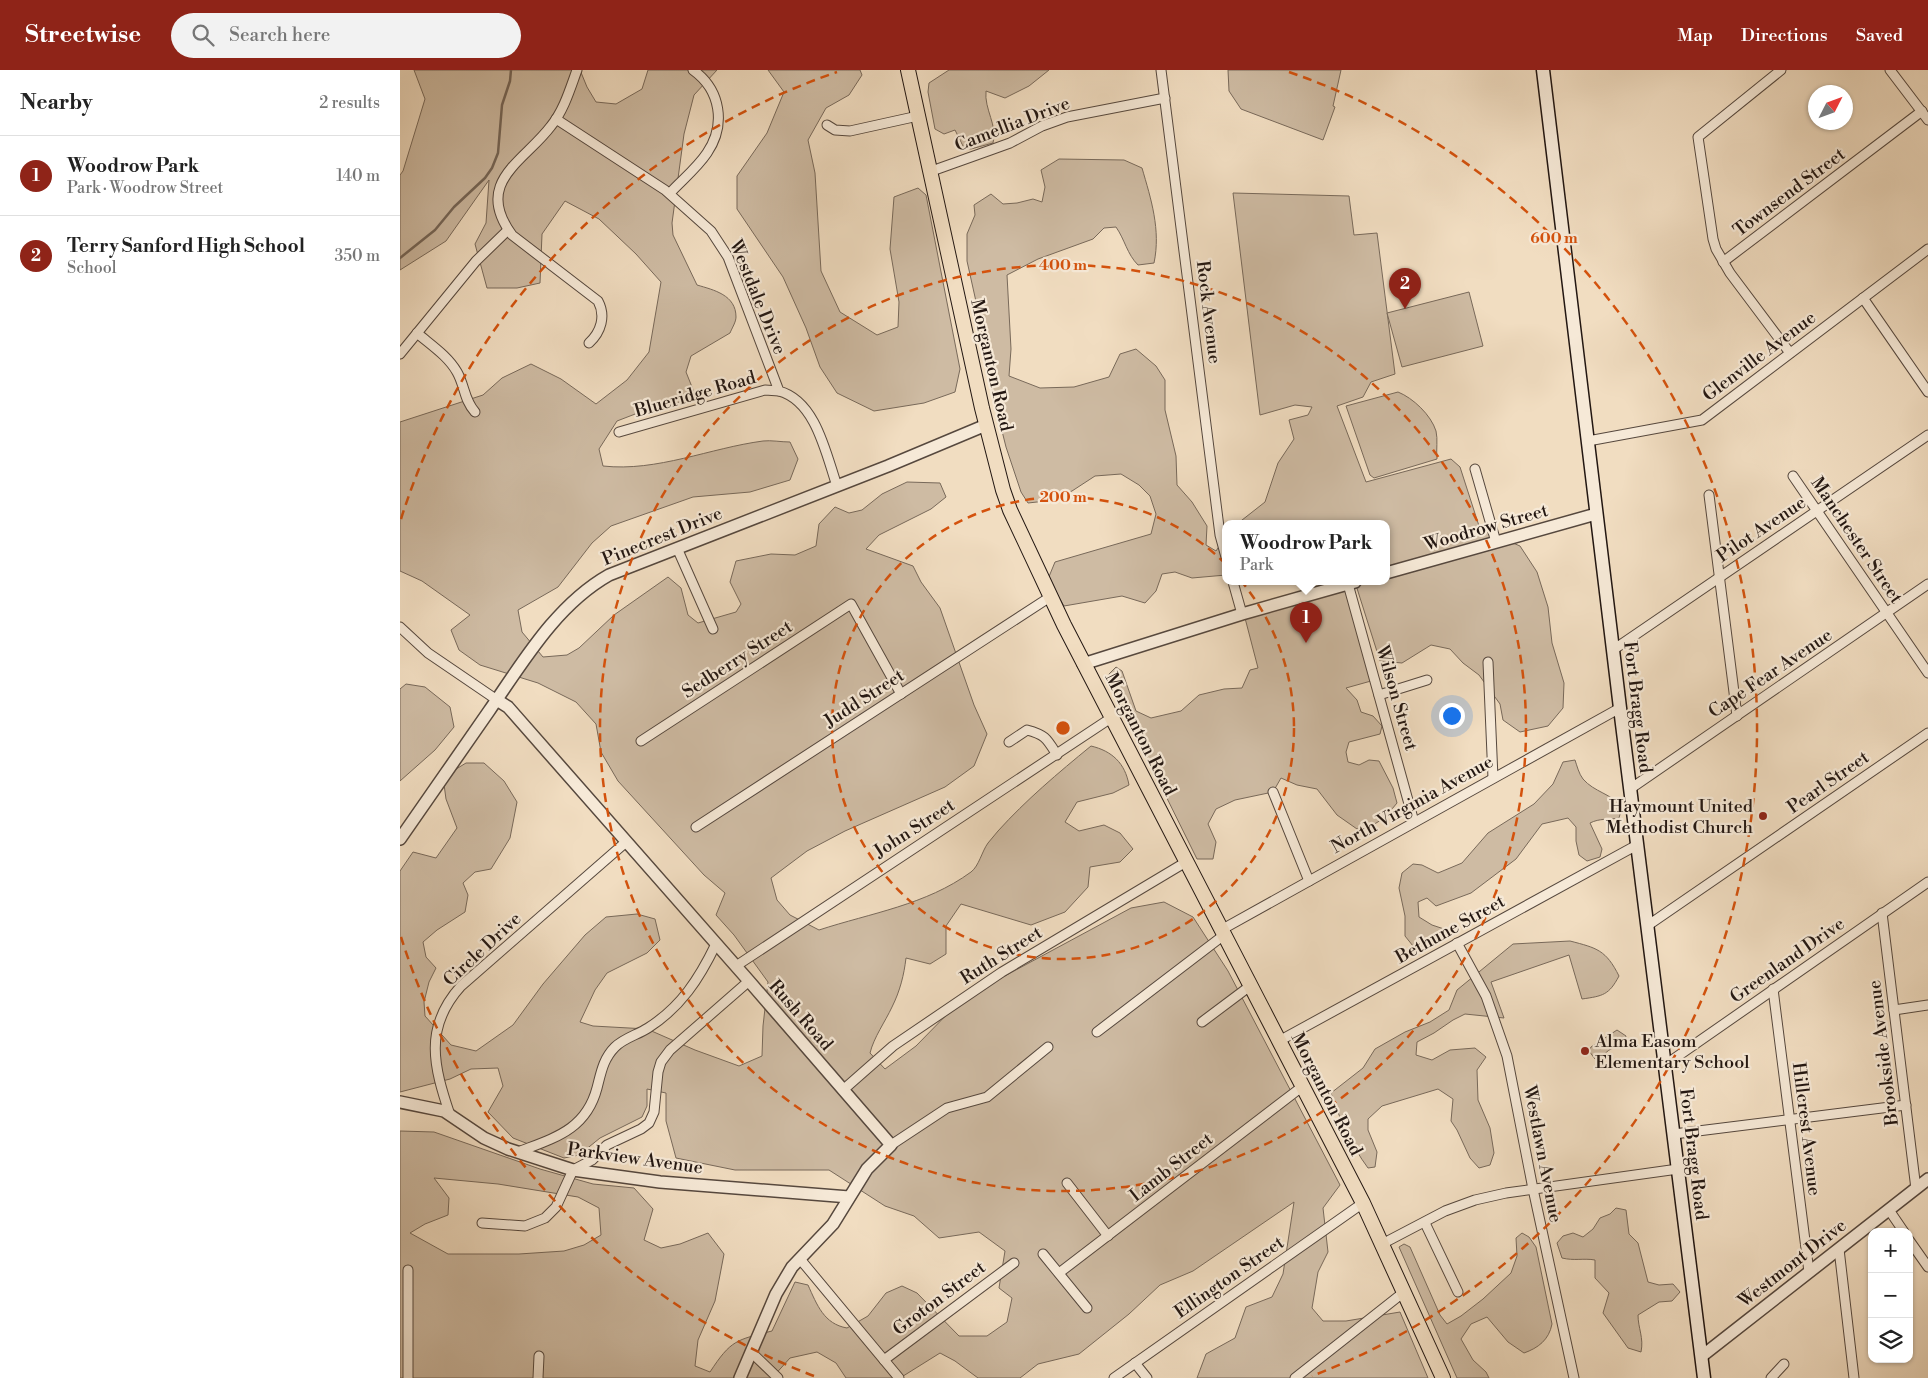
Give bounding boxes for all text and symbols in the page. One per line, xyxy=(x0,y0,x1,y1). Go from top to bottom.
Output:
search box xyxy=(171,13,521,58)
text: Streetwise xyxy=(25,20,141,50)
icon: search xyxy=(189,21,217,49)
text: Search here xyxy=(229,23,330,47)
text: Map xyxy=(1677,24,1713,47)
text: Directions xyxy=(1741,24,1828,47)
text: Saved xyxy=(1856,24,1903,47)
north arrow xyxy=(1808,85,1853,130)
text: Nearby xyxy=(20,90,93,116)
street label: Camellia Drive xyxy=(951,92,1073,157)
text: 2 results xyxy=(319,93,380,113)
street label: Townsend Street xyxy=(1729,142,1850,242)
text: Woodrow Park xyxy=(67,154,199,178)
text: 1 xyxy=(32,166,40,186)
text: 140 m xyxy=(336,166,380,186)
text: Park · Woodrow Street xyxy=(67,178,223,198)
text: 600 m xyxy=(1530,229,1578,248)
text: Terry Sanford High School xyxy=(67,234,305,258)
street label: Westdale Drive xyxy=(724,235,791,358)
text: 2 xyxy=(31,246,41,266)
text: 350 m xyxy=(334,246,380,266)
text: 400 m xyxy=(1039,256,1087,275)
text: School xyxy=(67,258,116,278)
street label: Rock Avenue xyxy=(1191,259,1226,365)
pin: 2 xyxy=(1389,268,1421,309)
street label: Morganton Road xyxy=(965,297,1018,434)
street label: Glenville Avenue xyxy=(1698,306,1821,406)
street label: Blueridge Road xyxy=(631,366,759,423)
street label: Manchester Street xyxy=(1806,472,1908,609)
text: 200 m xyxy=(1039,488,1087,507)
street label: Pilot Avenue xyxy=(1712,491,1810,568)
street label: Woodrow Street xyxy=(1421,499,1551,556)
street label: Pinecrest Drive xyxy=(599,502,726,571)
popup xyxy=(1222,520,1390,585)
text: Woodrow Park xyxy=(1240,531,1372,555)
text: Park xyxy=(1240,555,1273,575)
pin: 1 xyxy=(1290,602,1322,643)
street label: Sedberry Street xyxy=(678,615,797,704)
street label: Cape Fear Avenue xyxy=(1704,624,1837,723)
street label: Fort Bragg Road xyxy=(1618,640,1657,775)
street label: Wilson Street xyxy=(1370,642,1423,754)
street label: Judd Street xyxy=(819,664,909,733)
street label: Morganton Road xyxy=(1100,669,1182,800)
your location xyxy=(1439,703,1465,729)
centre of rings xyxy=(1054,719,1072,737)
street label: Pearl Street xyxy=(1783,745,1874,819)
street label: North Virginia Avenue xyxy=(1327,750,1497,859)
street label: John Street xyxy=(869,793,960,864)
place label: Haymount United Methodist Church xyxy=(1606,795,1754,839)
marker: Haymount United Methodist Church xyxy=(1757,810,1769,822)
street label: Bethune Street xyxy=(1391,890,1510,969)
street label: Circle Drive xyxy=(438,907,526,991)
street label: Greenland Drive xyxy=(1726,912,1849,1008)
street label: Ruth Street xyxy=(956,921,1047,990)
street label: Rush Road xyxy=(763,975,838,1056)
street label: Brookside Avenue xyxy=(1863,979,1904,1128)
street label: Morganton Road xyxy=(1286,1029,1368,1160)
place label: Alma Easom Elementary School xyxy=(1594,1030,1750,1074)
marker: Alma Easom Elementary School xyxy=(1579,1045,1591,1057)
street label: Hillcrest Avenue xyxy=(1787,1061,1826,1197)
street label: Westlawn Avenue xyxy=(1518,1083,1567,1225)
street label: Fort Bragg Road xyxy=(1674,1087,1713,1222)
street label: Lamb Street xyxy=(1125,1127,1218,1207)
street label: Parkview Avenue xyxy=(566,1138,704,1179)
street label: Westmont Drive xyxy=(1733,1214,1851,1313)
map controls xyxy=(1868,1228,1913,1363)
button: + xyxy=(1868,1228,1913,1273)
street label: Ellington Street xyxy=(1170,1231,1289,1324)
street label: Groton Street xyxy=(888,1256,991,1341)
button: − xyxy=(1868,1273,1913,1318)
button: layers xyxy=(1868,1318,1913,1363)

